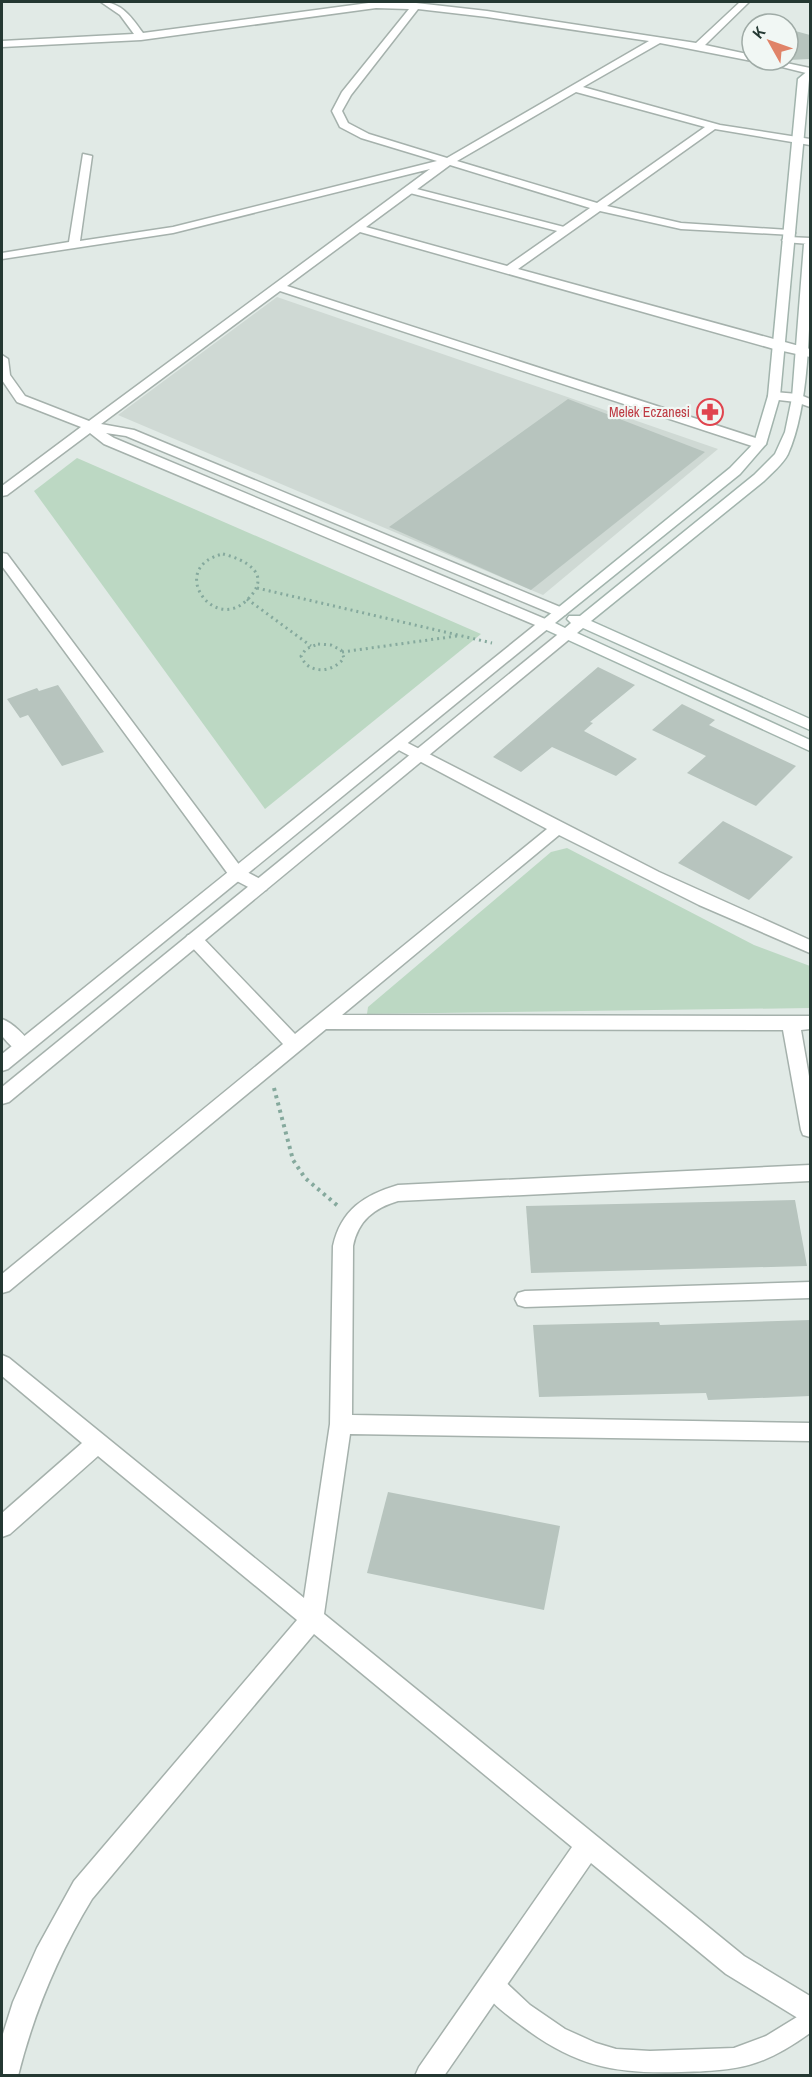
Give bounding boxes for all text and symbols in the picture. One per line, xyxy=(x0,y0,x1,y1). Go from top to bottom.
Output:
north arrow xyxy=(740,12,800,72)
text: K xyxy=(747,21,770,43)
pharmacy icon: Melek Eczanesi xyxy=(695,397,725,427)
place label: Melek Eczanesi xyxy=(609,403,690,421)

